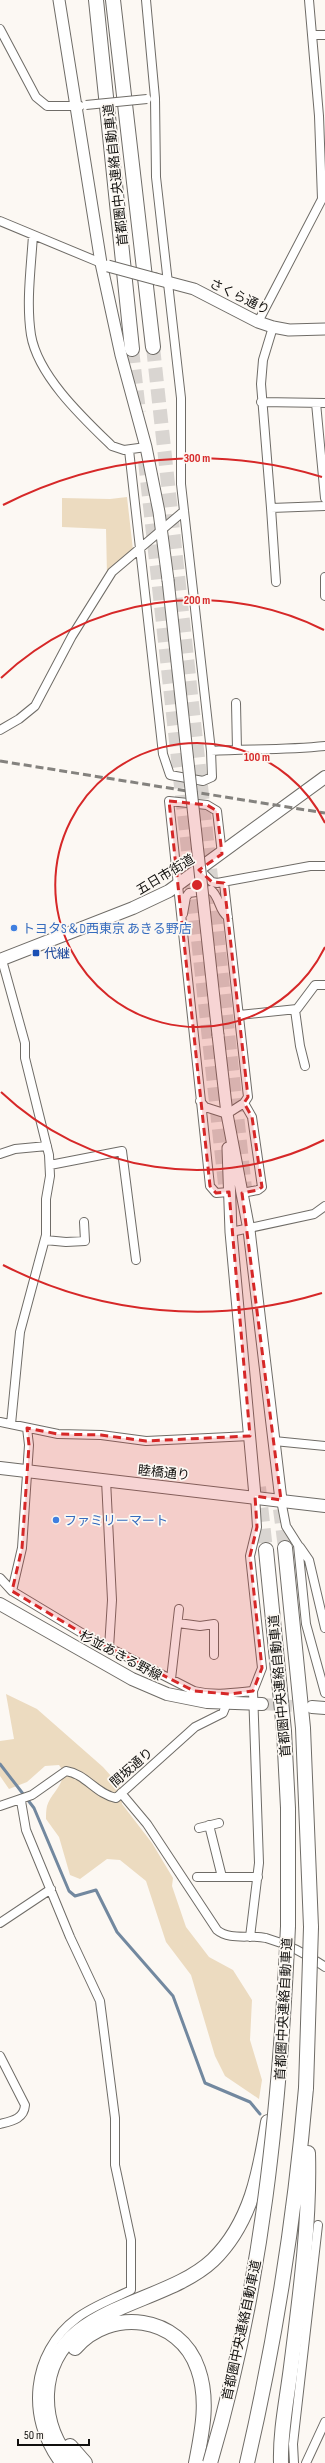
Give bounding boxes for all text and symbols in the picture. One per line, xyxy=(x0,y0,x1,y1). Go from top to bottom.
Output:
street label: 首都圏中央連絡自動車道 xyxy=(101,103,131,247)
street label: さくら通り xyxy=(207,275,272,318)
text: 300 m xyxy=(184,451,210,466)
text: 200 m xyxy=(184,593,210,608)
text: 100 m xyxy=(244,750,270,765)
street label: 五日市街道 xyxy=(134,851,197,898)
centre of rings xyxy=(190,878,204,892)
place label: トヨタS＆D西東京 あきる野店 xyxy=(22,921,192,937)
marker: トヨタS＆D西東京 あきる野店 xyxy=(9,923,19,933)
place label: 代継 xyxy=(44,946,70,962)
marker: 代継 xyxy=(31,948,41,958)
street label: 睦橋通り xyxy=(137,1462,191,1484)
place label: ファミリーマート xyxy=(64,1513,168,1529)
marker: ファミリーマート xyxy=(51,1515,61,1525)
street label: 首都圏中央連絡自動車道 xyxy=(266,1614,294,1758)
street label: 杉並あきる野線 xyxy=(77,1628,164,1684)
street label: 間坂通り xyxy=(107,1745,157,1791)
street label: 首都圏中央連絡自動車道 xyxy=(272,1937,296,2081)
street label: 首都圏中央連絡自動車道 xyxy=(219,2259,265,2402)
scale bar xyxy=(18,2421,89,2447)
text: 50 m xyxy=(24,2428,44,2443)

